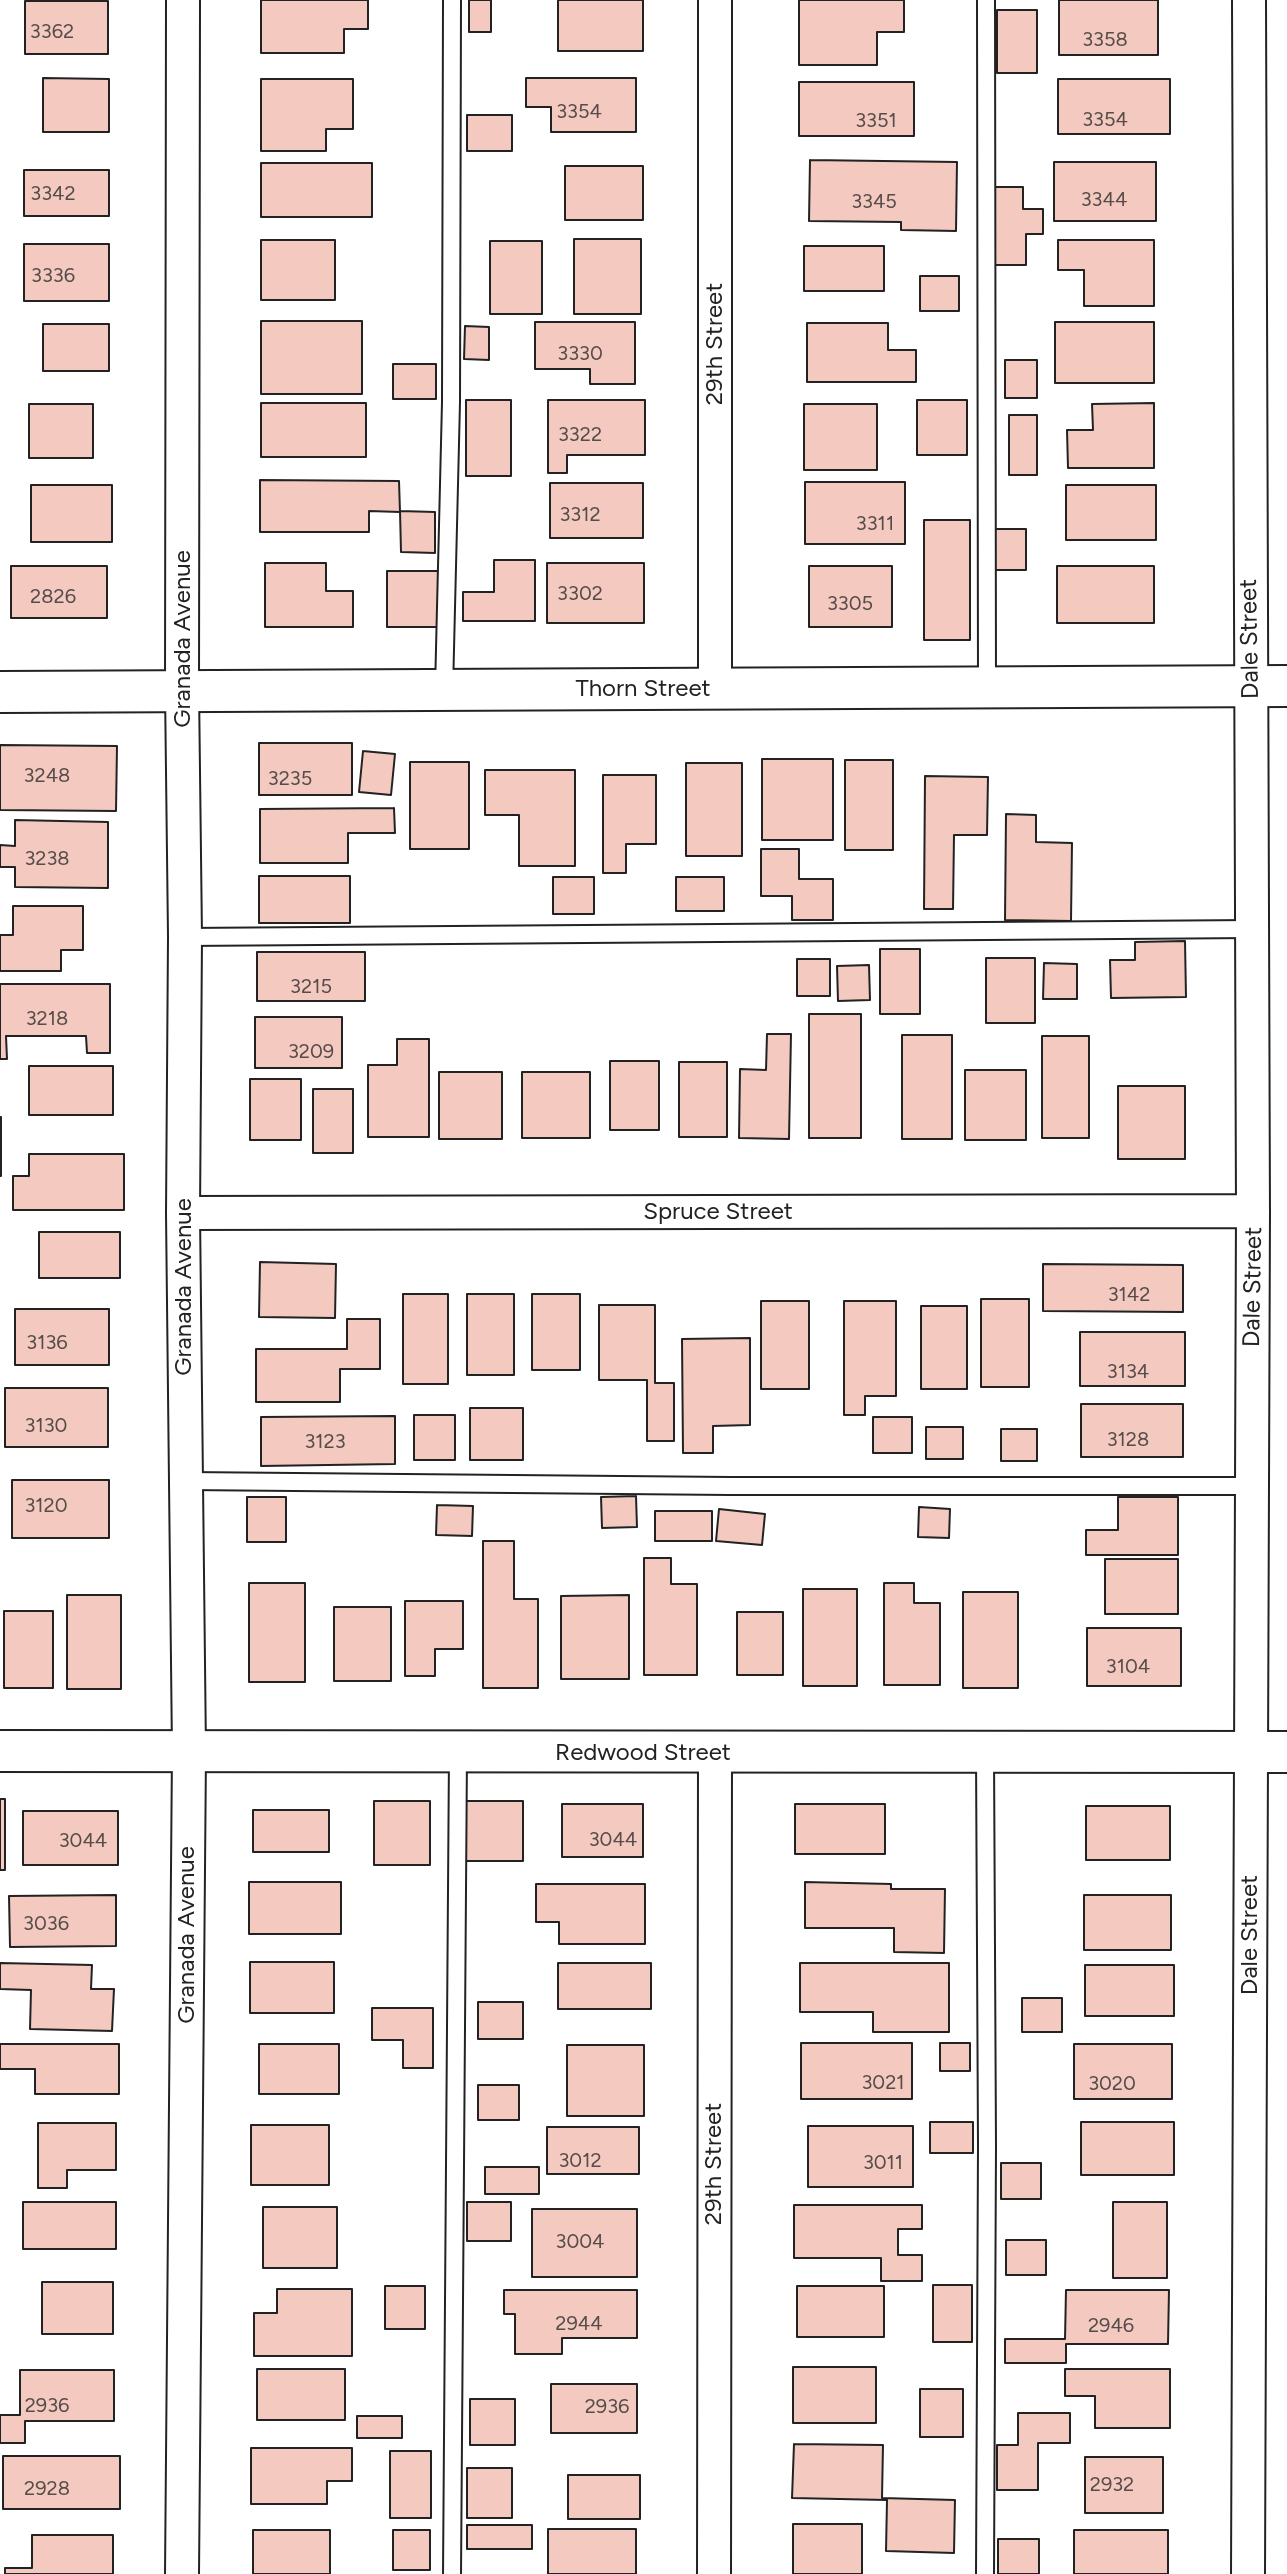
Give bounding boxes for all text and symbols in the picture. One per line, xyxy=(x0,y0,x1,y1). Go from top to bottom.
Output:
house number: 3362 xyxy=(30,20,74,44)
house number: 3358 xyxy=(1082,28,1128,52)
house number: 3354 xyxy=(556,100,602,124)
house number: 3354 xyxy=(1082,108,1128,132)
house number: 3351 xyxy=(855,109,897,133)
house number: 3342 xyxy=(30,182,76,206)
house number: 3344 xyxy=(1081,188,1127,212)
house number: 3345 xyxy=(851,190,897,214)
house number: 3336 xyxy=(31,264,75,288)
street label: 29th Street xyxy=(701,283,729,405)
house number: 3330 xyxy=(557,342,603,366)
house number: 3322 xyxy=(558,423,602,447)
house number: 3312 xyxy=(559,503,601,527)
house number: 3311 xyxy=(856,512,894,536)
street label: Granada Avenue xyxy=(169,550,197,728)
street label: Dale Street xyxy=(1235,579,1265,699)
house number: 3302 xyxy=(557,582,603,606)
house number: 2826 xyxy=(30,585,76,609)
house number: 3305 xyxy=(827,592,873,616)
street label: Thorn Street xyxy=(575,675,711,703)
house number: 3248 xyxy=(24,764,70,788)
house number: 3235 xyxy=(268,767,312,791)
house number: 3238 xyxy=(24,847,70,871)
house number: 3215 xyxy=(290,975,332,999)
house number: 3218 xyxy=(26,1007,68,1031)
house number: 3209 xyxy=(288,1040,334,1064)
street label: Granada Avenue xyxy=(170,1198,198,1376)
street label: Spruce Street xyxy=(643,1198,793,1226)
street label: Dale Street xyxy=(1238,1227,1268,1347)
house number: 3142 xyxy=(1108,1283,1150,1307)
house number: 3136 xyxy=(26,1331,68,1355)
house number: 3134 xyxy=(1107,1360,1149,1384)
house number: 3130 xyxy=(25,1414,67,1438)
house number: 3128 xyxy=(1107,1428,1149,1452)
house number: 3123 xyxy=(304,1430,346,1454)
house number: 3120 xyxy=(24,1494,68,1518)
house number: 3104 xyxy=(1106,1655,1150,1679)
street label: Redwood Street xyxy=(555,1739,731,1767)
house number: 3044 xyxy=(589,1828,637,1852)
house number: 3044 xyxy=(59,1829,107,1853)
street label: Granada Avenue xyxy=(173,1846,201,2024)
street label: Dale Street xyxy=(1236,1875,1264,1995)
house number: 3036 xyxy=(23,1912,69,1936)
house number: 3021 xyxy=(861,2071,905,2095)
house number: 3020 xyxy=(1088,2072,1136,2096)
street label: 29th Street xyxy=(700,2103,728,2225)
house number: 3012 xyxy=(558,2149,602,2173)
house number: 3011 xyxy=(863,2151,903,2175)
house number: 3004 xyxy=(556,2230,604,2254)
house number: 2944 xyxy=(555,2312,603,2336)
house number: 2946 xyxy=(1088,2314,1134,2338)
house number: 2936 xyxy=(25,2394,69,2418)
house number: 2936 xyxy=(585,2395,629,2419)
house number: 2932 xyxy=(1090,2473,1134,2497)
house number: 2928 xyxy=(24,2477,70,2501)

